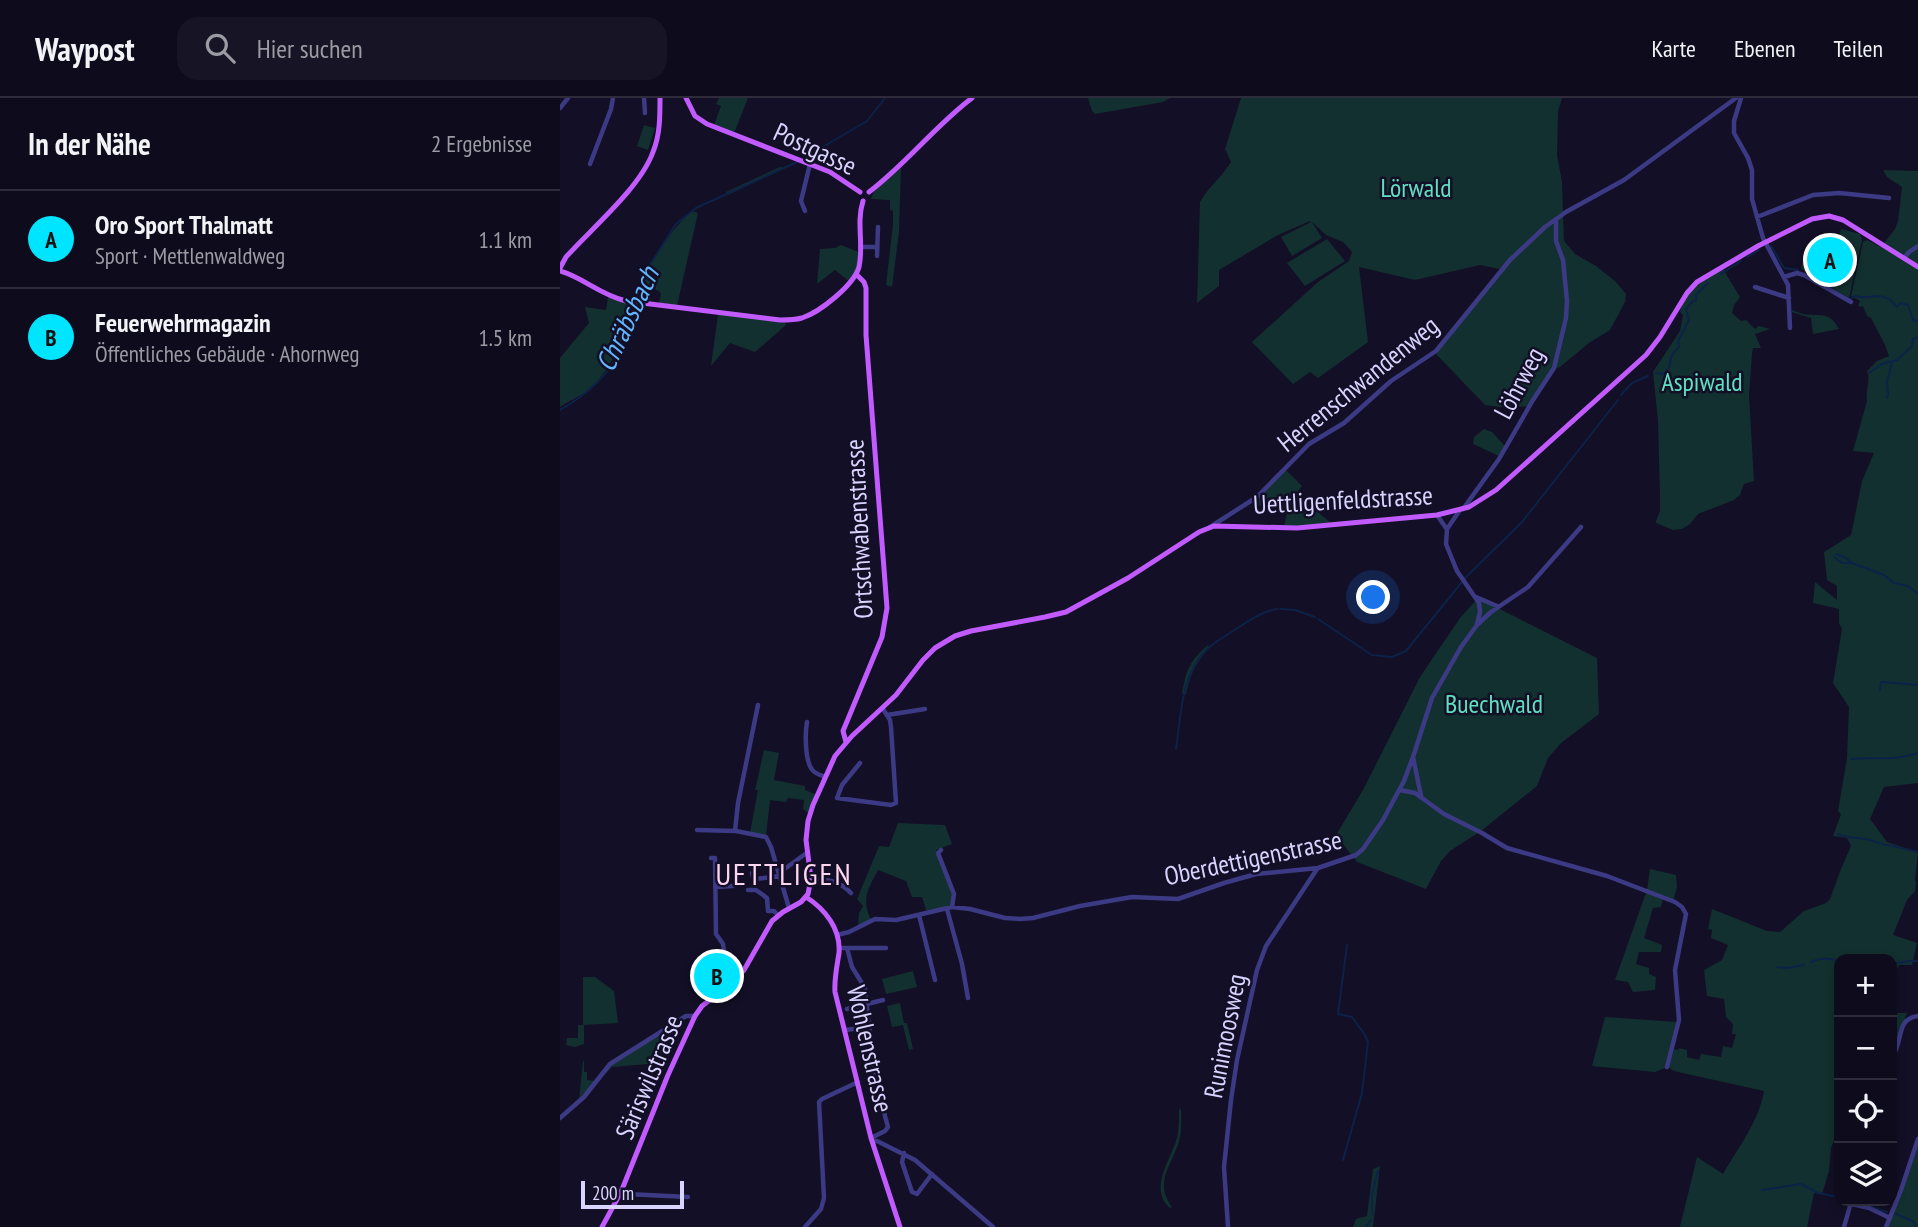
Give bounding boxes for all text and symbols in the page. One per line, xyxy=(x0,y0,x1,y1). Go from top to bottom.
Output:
search box xyxy=(177,17,667,80)
text: Waypost xyxy=(35,27,135,70)
icon: search xyxy=(201,29,239,67)
text: Hier suchen xyxy=(257,32,363,65)
text: Karte xyxy=(1652,33,1696,64)
text: Ebenen xyxy=(1734,33,1796,64)
text: Teilen xyxy=(1834,33,1883,64)
street label: Postgasse xyxy=(768,115,862,182)
text: In der Nähe xyxy=(28,124,151,163)
text: 2 Ergebnisse xyxy=(431,129,532,158)
park label: Lörwald xyxy=(1380,171,1452,204)
text: Oro Sport Thalmatt xyxy=(95,208,273,241)
text: A xyxy=(45,225,57,254)
text: 1.1 km xyxy=(478,225,532,254)
pin: A xyxy=(1807,234,1853,286)
text: Sport · Mettlenwaldweg xyxy=(95,241,285,270)
water label: Chräbsbach xyxy=(586,259,668,377)
text: Feuerwehrmagazin xyxy=(95,306,271,339)
street label: Herrenschwandenweg xyxy=(1270,308,1445,459)
text: B xyxy=(45,323,57,352)
text: 1.5 km xyxy=(478,323,532,352)
text: Öffentliches Gebäude · Ahornweg xyxy=(95,339,359,368)
street label: Löhrweg xyxy=(1486,341,1551,424)
park label: Aspiwald xyxy=(1661,365,1743,398)
street label: Ortschwabenstrasse xyxy=(837,438,880,620)
street label: Uettligenfeldstrasse xyxy=(1252,478,1434,521)
your location xyxy=(1356,580,1390,614)
park label: Buechwald xyxy=(1445,687,1543,720)
street label: Oberdettigenstrasse xyxy=(1161,823,1345,892)
district label: UETTLIGEN xyxy=(715,854,853,893)
pin: B xyxy=(694,950,740,1002)
map controls xyxy=(1834,954,1897,1206)
button: + xyxy=(1834,954,1897,1017)
street label: Runimoosweg xyxy=(1196,971,1253,1101)
street label: Wohlenstrasse xyxy=(840,982,901,1116)
street label: Säriswilstrasse xyxy=(608,1010,689,1144)
button: − xyxy=(1834,1017,1897,1080)
button: locate xyxy=(1834,1080,1897,1143)
button: layers xyxy=(1834,1143,1897,1206)
scale bar xyxy=(581,1178,684,1210)
text: 200 m xyxy=(592,1181,634,1205)

